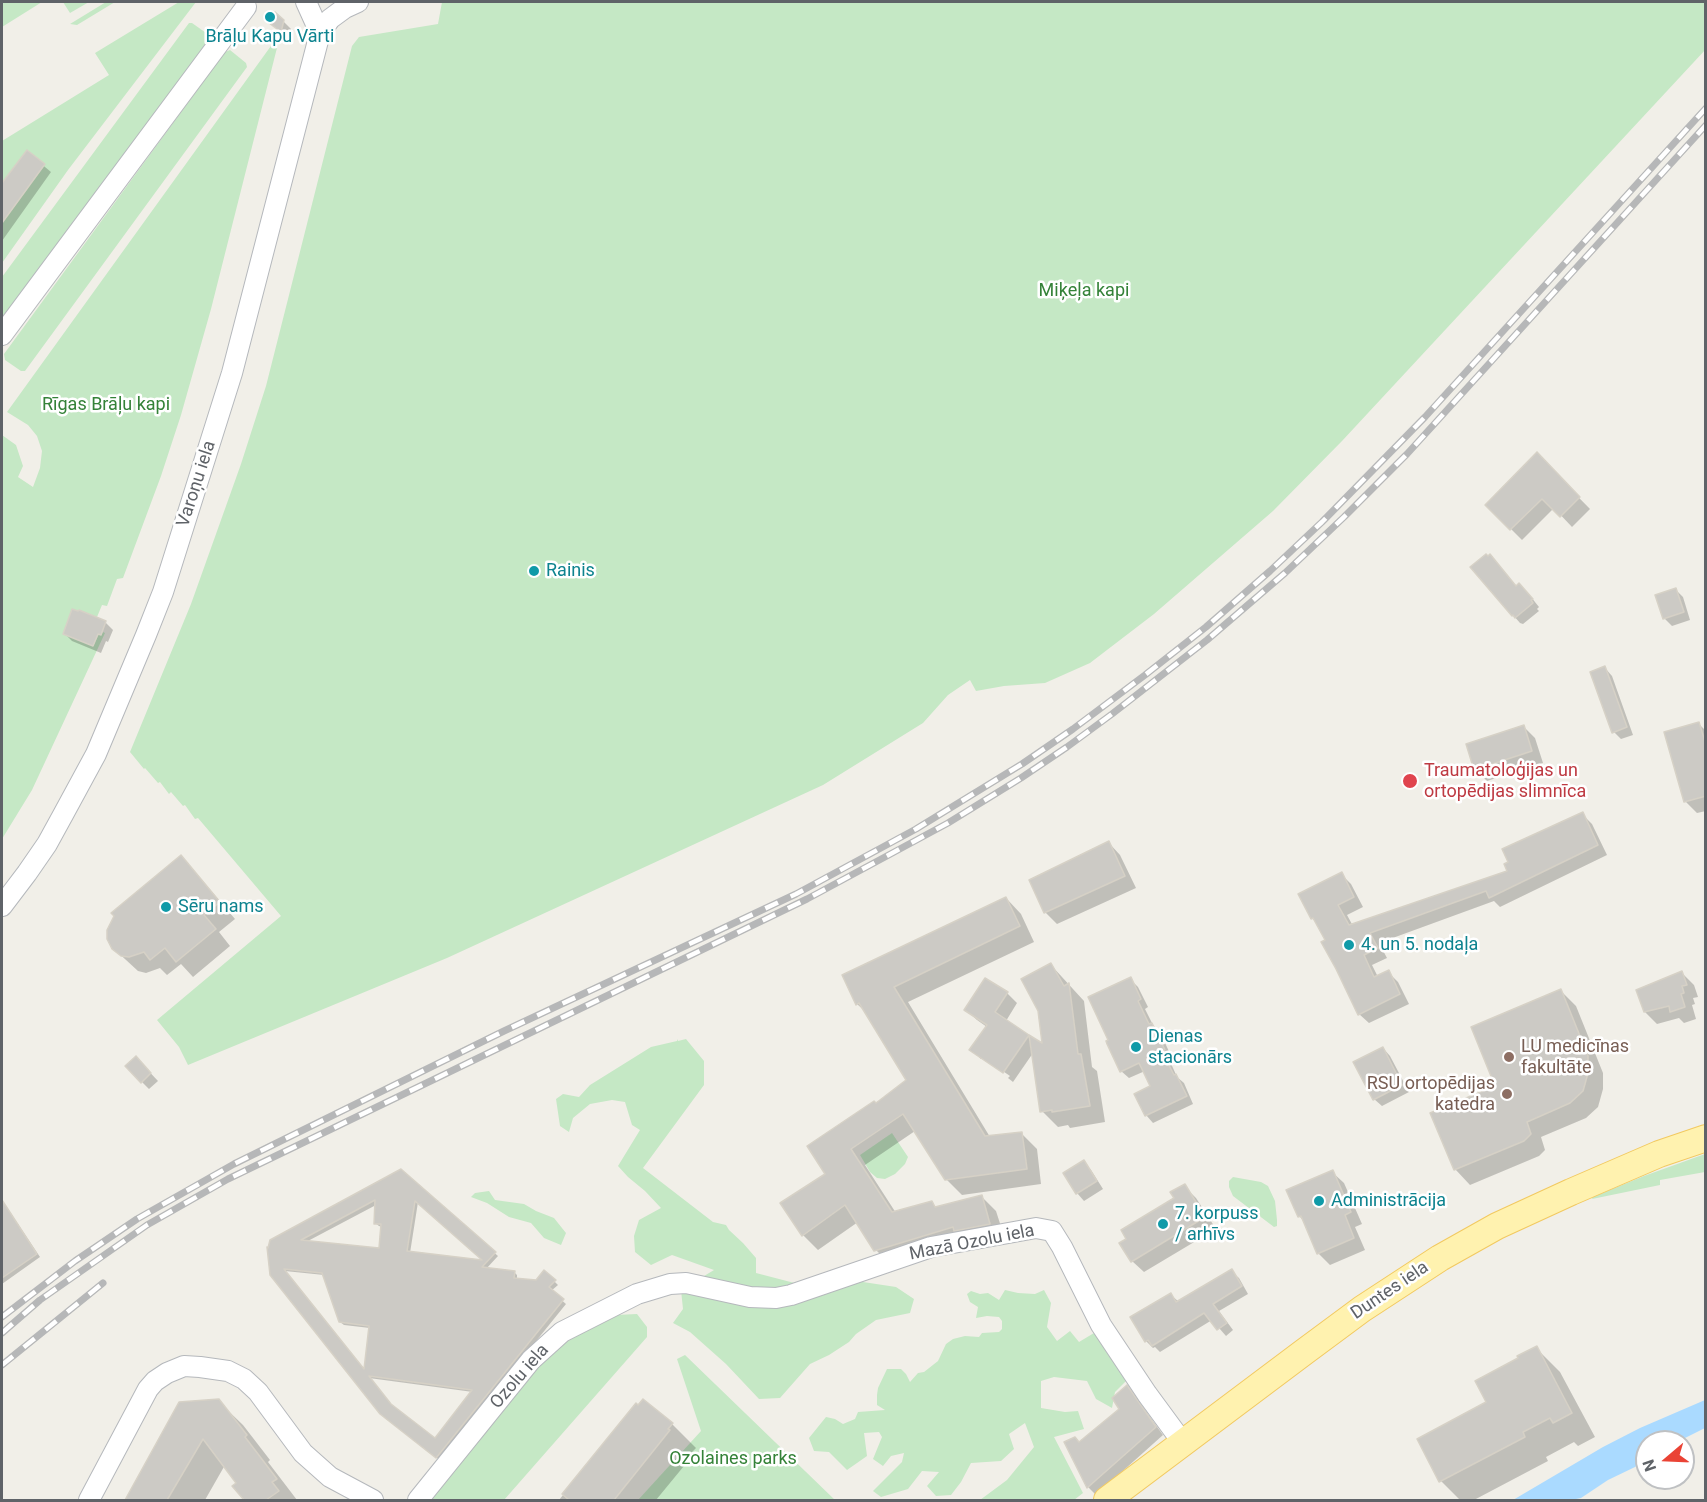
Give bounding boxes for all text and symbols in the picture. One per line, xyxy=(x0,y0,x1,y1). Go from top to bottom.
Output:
marker: Brāļu Kapu Vārti xyxy=(263,10,277,24)
place label: Brāļu Kapu Vārti xyxy=(206,26,334,48)
park label: Miķeļa kapi xyxy=(1039,280,1129,302)
park label: Rīgas Brāļu kapi xyxy=(42,394,170,416)
street label: Varoņu iela xyxy=(173,438,221,530)
place label: Rainis xyxy=(546,560,595,582)
marker: Rainis xyxy=(527,564,541,578)
place label: Traumatoloģijas un ortopēdijas slimnīca xyxy=(1424,760,1586,802)
marker: Traumatoloģijas un ortopēdijas slimnīca xyxy=(1401,772,1419,790)
place label: Sēru nams xyxy=(178,896,264,918)
marker: Sēru nams xyxy=(159,900,173,914)
place label: 4. un 5. nodaļa xyxy=(1361,934,1478,956)
marker: 4. un 5. nodaļa xyxy=(1342,938,1356,952)
place label: Dienas stacionārs xyxy=(1148,1026,1232,1068)
place label: LU medicīnas fakultāte xyxy=(1521,1036,1629,1078)
marker: Dienas stacionārs xyxy=(1129,1040,1143,1054)
marker: LU medicīnas fakultāte xyxy=(1502,1050,1516,1064)
place label: RSU ortopēdijas katedra xyxy=(1367,1073,1495,1116)
marker: RSU ortopēdijas katedra xyxy=(1500,1087,1514,1101)
place label: Administrācija xyxy=(1331,1190,1446,1212)
marker: Administrācija xyxy=(1312,1194,1326,1208)
place label: 7. korpuss / arhīvs xyxy=(1175,1203,1258,1246)
marker: 7. korpuss / arhīvs xyxy=(1156,1217,1170,1231)
street label: Mazā Ozolu iela xyxy=(908,1220,1036,1266)
street label: Duntes iela xyxy=(1347,1257,1433,1325)
street label: Ozolu iela xyxy=(486,1340,554,1414)
north arrow xyxy=(1635,1430,1695,1490)
park label: Ozolaines parks xyxy=(669,1448,797,1470)
text: N xyxy=(1639,1457,1660,1474)

